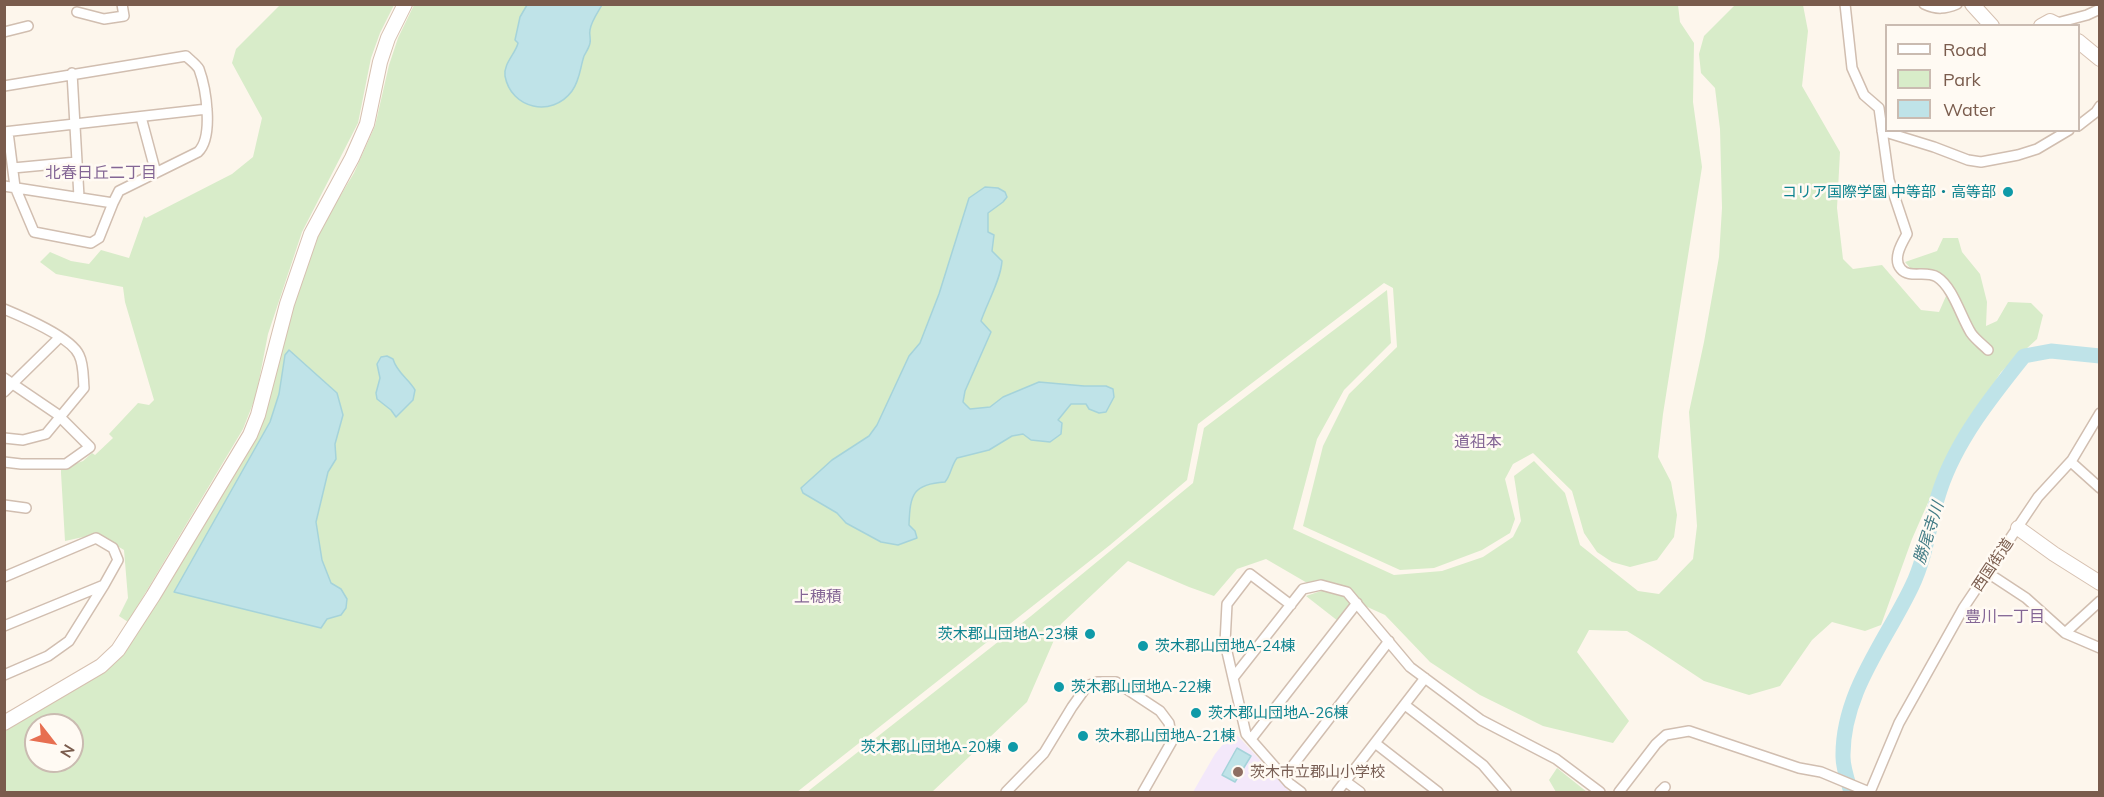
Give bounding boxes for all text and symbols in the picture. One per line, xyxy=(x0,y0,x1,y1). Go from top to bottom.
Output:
legend xyxy=(1885,24,2080,132)
text: Road xyxy=(1943,38,1987,61)
text: Park xyxy=(1943,68,1981,91)
text: Water xyxy=(1943,98,1995,121)
district label: 北春日丘二丁目 xyxy=(45,163,157,183)
place label: コリア国際学園 中等部・高等部 xyxy=(1782,183,1996,201)
marker: コリア国際学園 中等部・高等部 xyxy=(2001,185,2015,199)
district label: 道祖本 xyxy=(1454,432,1502,452)
water label: 勝尾寺川 xyxy=(1910,500,1948,566)
street label: 西国街道 xyxy=(1969,535,2017,595)
district label: 上穂積 xyxy=(794,587,842,607)
district label: 豊川一丁目 xyxy=(1965,607,2045,627)
place label: 茨木郡山団地A-23棟 xyxy=(938,625,1078,643)
marker: 茨木郡山団地A-23棟 xyxy=(1083,627,1097,641)
place label: 茨木郡山団地A-24棟 xyxy=(1155,637,1295,655)
marker: 茨木郡山団地A-24棟 xyxy=(1136,639,1150,653)
place label: 茨木郡山団地A-22棟 xyxy=(1071,678,1211,696)
marker: 茨木郡山団地A-22棟 xyxy=(1052,680,1066,694)
place label: 茨木郡山団地A-26棟 xyxy=(1208,704,1348,722)
marker: 茨木郡山団地A-26棟 xyxy=(1189,706,1203,720)
north arrow xyxy=(24,713,84,773)
place label: 茨木郡山団地A-21棟 xyxy=(1095,727,1235,745)
marker: 茨木郡山団地A-21棟 xyxy=(1076,729,1090,743)
place label: 茨木郡山団地A-20棟 xyxy=(861,738,1001,756)
marker: 茨木郡山団地A-20棟 xyxy=(1006,740,1020,754)
text: N xyxy=(56,741,79,762)
place label: 茨木市立郡山小学校 xyxy=(1250,763,1385,781)
marker: 茨木市立郡山小学校 xyxy=(1231,765,1245,779)

